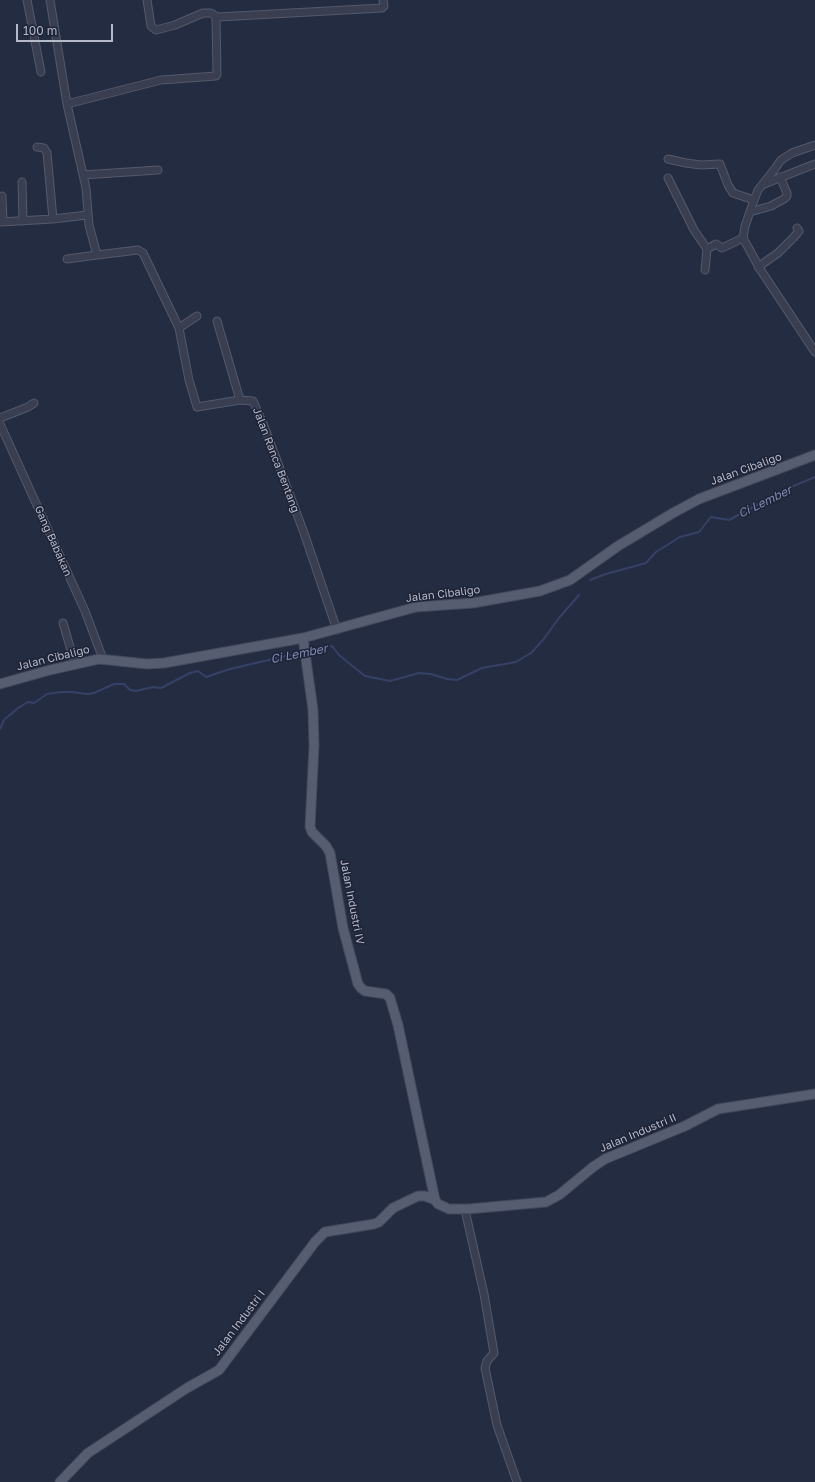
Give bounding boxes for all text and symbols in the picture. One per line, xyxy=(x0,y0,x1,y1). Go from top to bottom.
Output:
scale bar xyxy=(18,16,115,42)
text: 100 m xyxy=(23,23,57,38)
street label: Jalan Ranca Bentang xyxy=(250,406,302,514)
street label: Jalan Cibaligo xyxy=(709,450,783,488)
water label: Ci Lember xyxy=(736,483,794,521)
street label: Gang Babakan xyxy=(32,504,74,578)
street label: Jalan Cibaligo xyxy=(405,583,481,605)
water label: Ci Lember xyxy=(269,641,329,667)
street label: Jalan Cibaligo xyxy=(15,643,91,673)
street label: Jalan Industri IV xyxy=(337,858,367,946)
street label: Jalan Industri II xyxy=(598,1111,678,1155)
street label: Jalan Industri I xyxy=(210,1288,268,1358)

